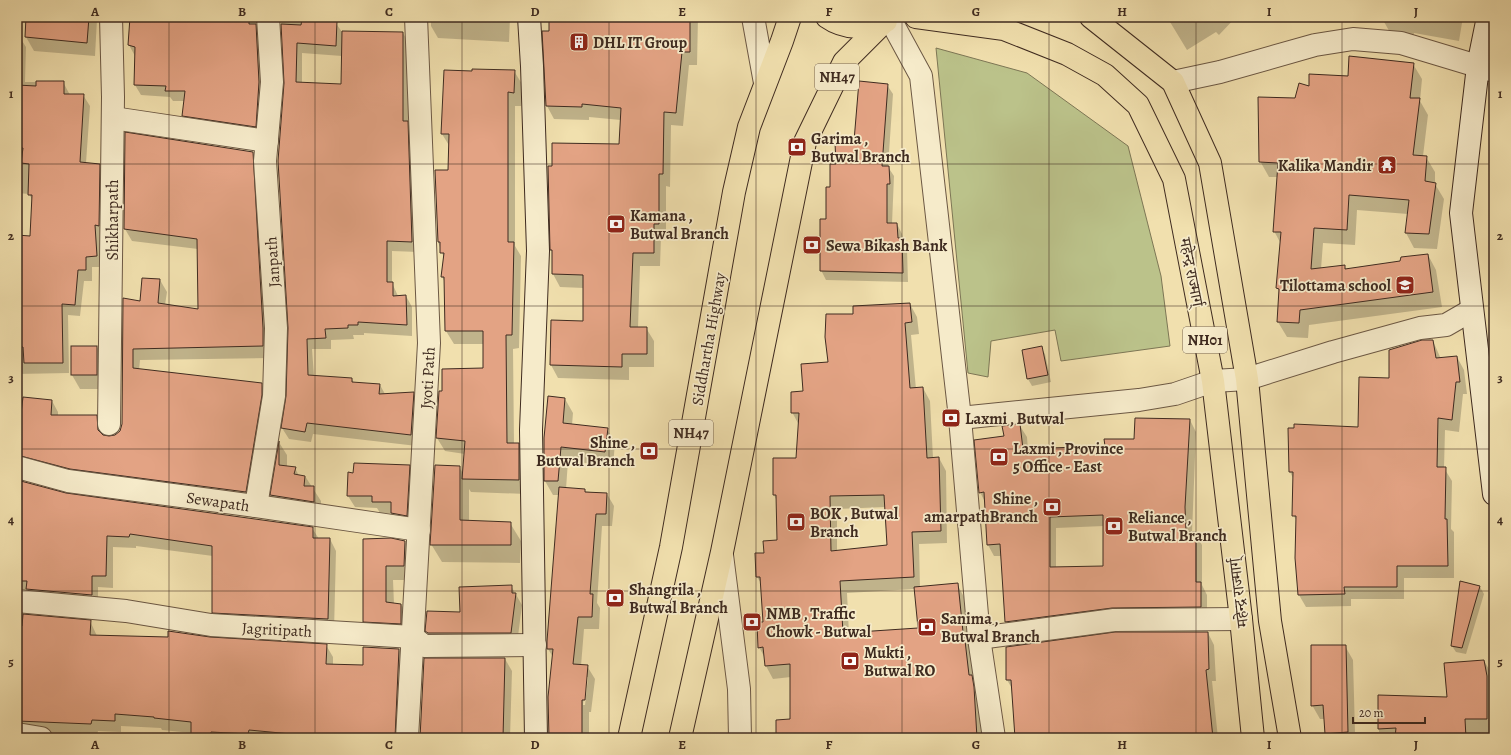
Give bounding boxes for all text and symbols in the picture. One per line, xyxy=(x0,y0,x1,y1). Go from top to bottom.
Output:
text: A xyxy=(90,3,100,20)
text: B xyxy=(238,3,246,20)
text: C xyxy=(385,3,393,20)
text: D xyxy=(530,3,540,20)
text: E xyxy=(678,3,686,20)
text: F xyxy=(826,3,833,20)
text: G xyxy=(972,3,980,20)
text: H xyxy=(1117,3,1127,20)
text: I xyxy=(1267,3,1272,20)
text: J xyxy=(1414,3,1418,20)
building icon: DHL IT Group xyxy=(568,31,590,53)
place label: DHL IT Group xyxy=(593,32,687,54)
road number: NH47 xyxy=(815,64,859,90)
text: 1 xyxy=(9,85,14,102)
text: 1 xyxy=(1498,85,1503,102)
place label: Garima , Butwal Branch xyxy=(811,128,910,168)
bank icon: Garima , Butwal Branch xyxy=(786,136,808,158)
temple icon: Kalika Mandir xyxy=(1376,154,1398,176)
place label: Kalika Mandir xyxy=(1278,155,1373,177)
street label: Shikharpath xyxy=(102,179,124,261)
place label: Kamana , Butwal Branch xyxy=(630,205,729,245)
bank icon: Kamana , Butwal Branch xyxy=(605,213,627,235)
text: 2 xyxy=(8,227,15,244)
text: 2 xyxy=(1497,227,1504,244)
bank icon: Sewa Bikash Bank xyxy=(801,234,823,256)
street label: Janpath xyxy=(260,235,286,288)
place label: Sewa Bikash Bank xyxy=(826,235,948,257)
street label: महेन्द्र राज्मार्ग् xyxy=(1173,235,1209,311)
street label: Siddhartha Highway xyxy=(686,270,732,407)
school or university icon: Tilottama school xyxy=(1394,274,1416,296)
place label: Tilottama school xyxy=(1280,275,1392,297)
road number: NH01 xyxy=(1183,327,1227,353)
street label: Jyoti Path xyxy=(415,346,441,410)
text: 3 xyxy=(8,369,14,386)
text: 3 xyxy=(1497,369,1503,386)
bank icon: Laxmi , Butwal xyxy=(940,407,962,429)
place label: Laxmi , Butwal xyxy=(965,408,1065,430)
road number: NH47 xyxy=(669,420,713,446)
place label: Shine , Butwal Branch xyxy=(536,432,635,472)
place label: Laxmi , Province 5 Office - East xyxy=(1013,438,1123,478)
bank icon: Shine , Butwal Branch xyxy=(638,440,660,462)
bank icon: Laxmi , Province 5 Office - East xyxy=(988,446,1010,468)
street label: Sewapath xyxy=(185,487,251,517)
place label: Shine , amarpathBranch xyxy=(924,488,1038,528)
bank icon: Shine , amarpathBranch xyxy=(1041,496,1063,518)
place label: BOK , Butwal Branch xyxy=(810,503,899,543)
place label: Reliance , Butwal Branch xyxy=(1128,507,1227,547)
text: 4 xyxy=(8,511,14,528)
bank icon: BOK , Butwal Branch xyxy=(785,511,807,533)
text: 4 xyxy=(1497,511,1503,528)
bank icon: Reliance , Butwal Branch xyxy=(1103,515,1125,537)
street label: महेन्द्र राज्मार्ग् xyxy=(1224,554,1254,630)
place label: Shangrila , Butwal Branch xyxy=(629,579,728,619)
bank icon: Shangrila , Butwal Branch xyxy=(604,587,626,609)
place label: NMB , Traffic Chowk - Butwal xyxy=(766,603,872,643)
place label: Sanima , Butwal Branch xyxy=(941,608,1040,648)
bank icon: NMB , Traffic Chowk - Butwal xyxy=(741,611,763,633)
bank icon: Sanima , Butwal Branch xyxy=(916,616,938,638)
street label: Jagritipath xyxy=(241,617,313,643)
place label: Mukti , Butwal RO xyxy=(864,642,935,682)
bank icon: Mukti , Butwal RO xyxy=(839,650,861,672)
text: 5 xyxy=(8,653,14,670)
text: 5 xyxy=(1497,653,1503,670)
scale bar xyxy=(1353,699,1425,725)
text: 20 m xyxy=(1359,705,1383,721)
text: A xyxy=(90,736,100,753)
text: B xyxy=(238,736,246,753)
text: C xyxy=(385,736,393,753)
text: D xyxy=(530,736,540,753)
text: E xyxy=(678,736,686,753)
text: F xyxy=(826,736,833,753)
text: G xyxy=(972,736,980,753)
text: H xyxy=(1117,736,1127,753)
text: I xyxy=(1267,736,1272,753)
text: J xyxy=(1414,736,1418,753)

